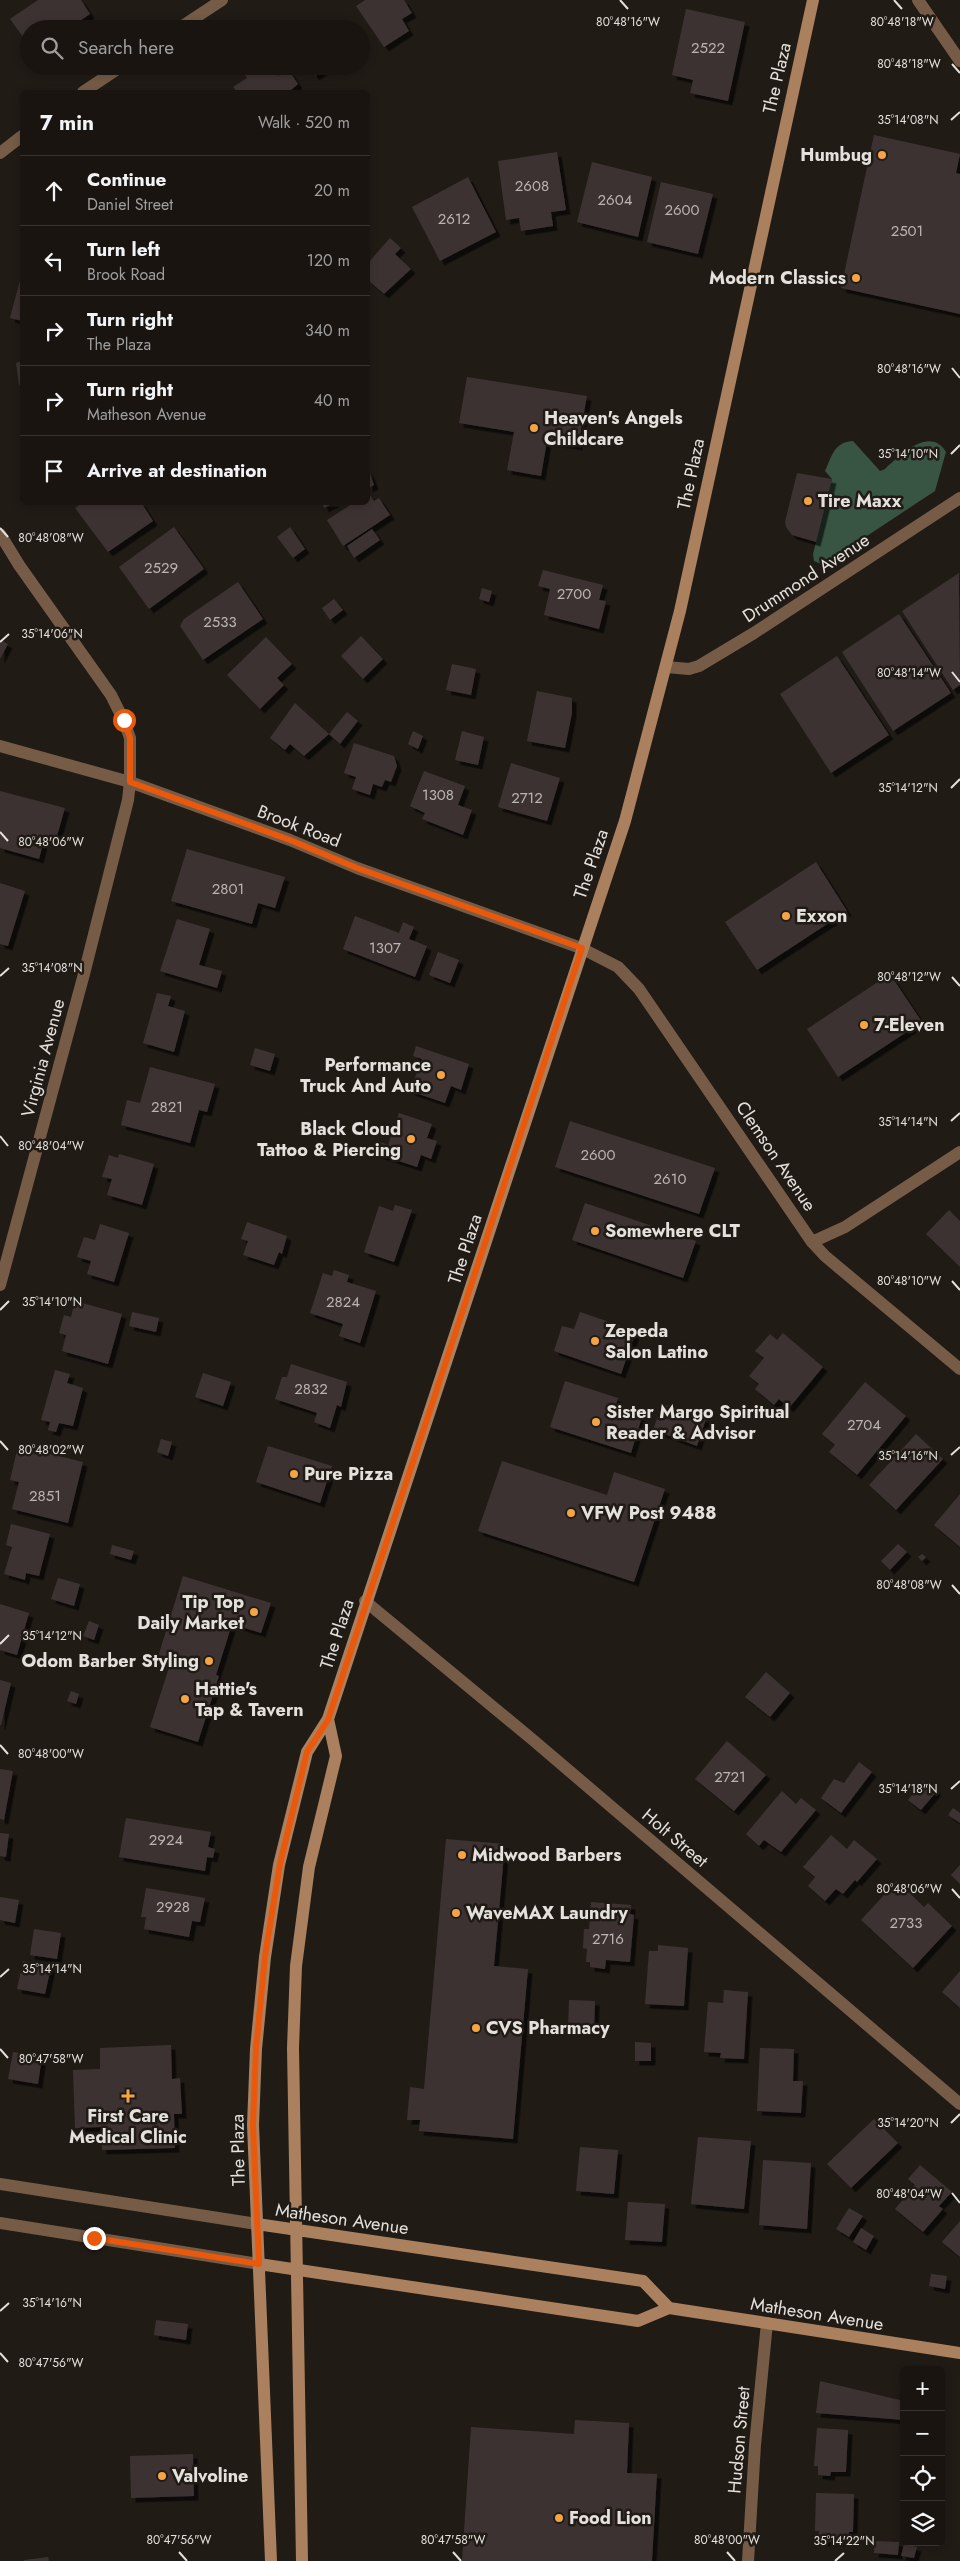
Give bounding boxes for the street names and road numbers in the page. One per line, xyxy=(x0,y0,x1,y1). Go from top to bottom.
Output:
street label: The Plaza xyxy=(756,40,798,116)
street label: The Plaza xyxy=(671,436,711,512)
street label: Drummond Avenue xyxy=(737,527,875,629)
street label: Brook Road xyxy=(253,798,345,854)
street label: The Plaza xyxy=(567,826,615,902)
street label: Virginia Avenue xyxy=(15,996,71,1120)
street label: Clemson Avenue xyxy=(729,1096,823,1216)
street label: The Plaza xyxy=(441,1211,489,1287)
street label: The Plaza xyxy=(313,1596,361,1672)
street label: Holt Street xyxy=(636,1802,714,1874)
street label: The Plaza xyxy=(224,2114,252,2186)
street label: Matheson Avenue xyxy=(274,2197,410,2241)
street label: Matheson Avenue xyxy=(749,2291,885,2337)
street label: Hudson Street xyxy=(721,2385,757,2495)

